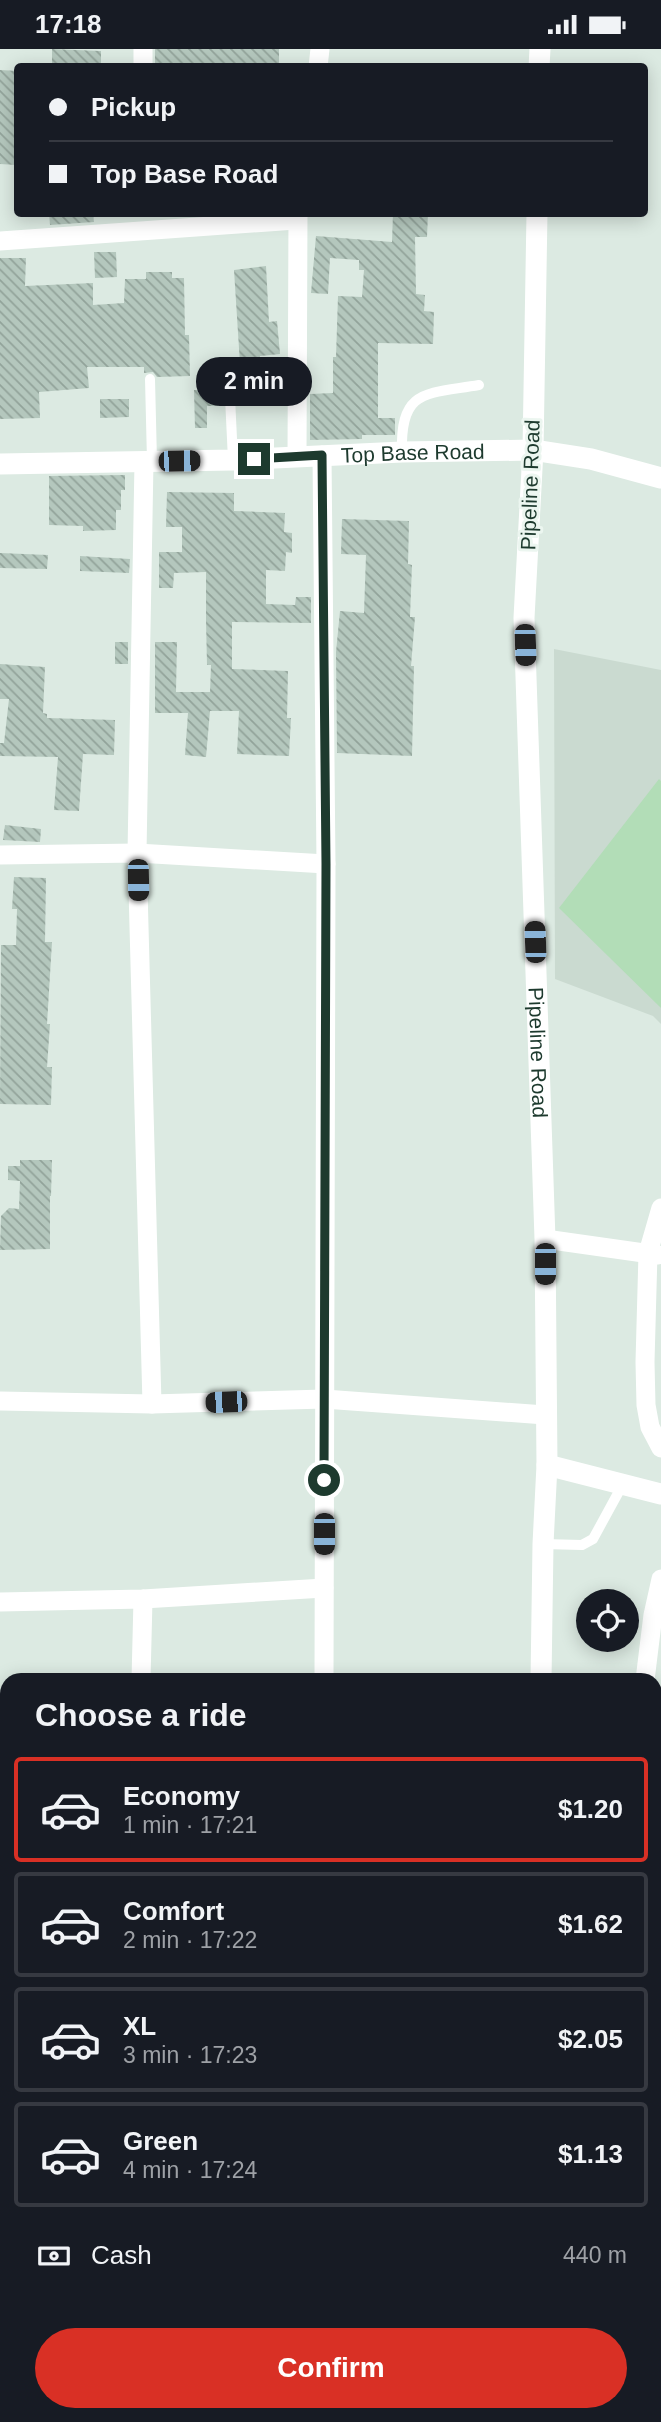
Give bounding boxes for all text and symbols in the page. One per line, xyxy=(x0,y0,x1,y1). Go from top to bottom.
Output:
text: 17:18 xyxy=(35,9,102,39)
text: Pickup xyxy=(91,92,176,122)
text: Top Base Road xyxy=(91,159,278,189)
callout: 2 min xyxy=(196,357,312,407)
text: 2 min xyxy=(224,368,284,394)
street label: Pipeline Road xyxy=(516,419,544,551)
street label: Top Base Road xyxy=(340,439,485,466)
route end xyxy=(238,443,270,475)
car xyxy=(158,450,201,472)
car xyxy=(514,624,537,666)
car xyxy=(128,859,149,901)
car xyxy=(524,921,547,963)
street label: Pipeline Road xyxy=(525,987,552,1118)
car xyxy=(535,1243,556,1285)
car xyxy=(205,1391,248,1413)
route start xyxy=(308,1464,340,1496)
car xyxy=(314,1513,335,1555)
map controls xyxy=(576,1589,639,1652)
button: locate xyxy=(576,1589,639,1652)
text: Choose a ride xyxy=(35,1697,247,1733)
icon: car xyxy=(39,1778,102,1841)
text: Economy xyxy=(123,1781,240,1811)
text: $1.20 xyxy=(558,1794,623,1824)
text: 1 min · 17:21 xyxy=(123,1812,257,1838)
icon: car xyxy=(39,1893,102,1956)
text: Comfort xyxy=(123,1896,224,1926)
text: $1.62 xyxy=(558,1909,623,1939)
text: 2 min · 17:22 xyxy=(123,1927,257,1953)
icon: car xyxy=(39,2008,102,2071)
text: XL xyxy=(123,2011,156,2041)
text: $2.05 xyxy=(558,2024,623,2054)
text: 3 min · 17:23 xyxy=(123,2042,257,2068)
icon: car xyxy=(39,2123,102,2186)
text: Green xyxy=(123,2126,198,2156)
text: $1.13 xyxy=(558,2139,623,2169)
text: 4 min · 17:24 xyxy=(123,2157,257,2183)
icon: cash xyxy=(35,2237,73,2275)
text: Cash xyxy=(91,2240,152,2270)
text: 440 m xyxy=(563,2242,627,2268)
button: Confirm xyxy=(35,2328,627,2408)

